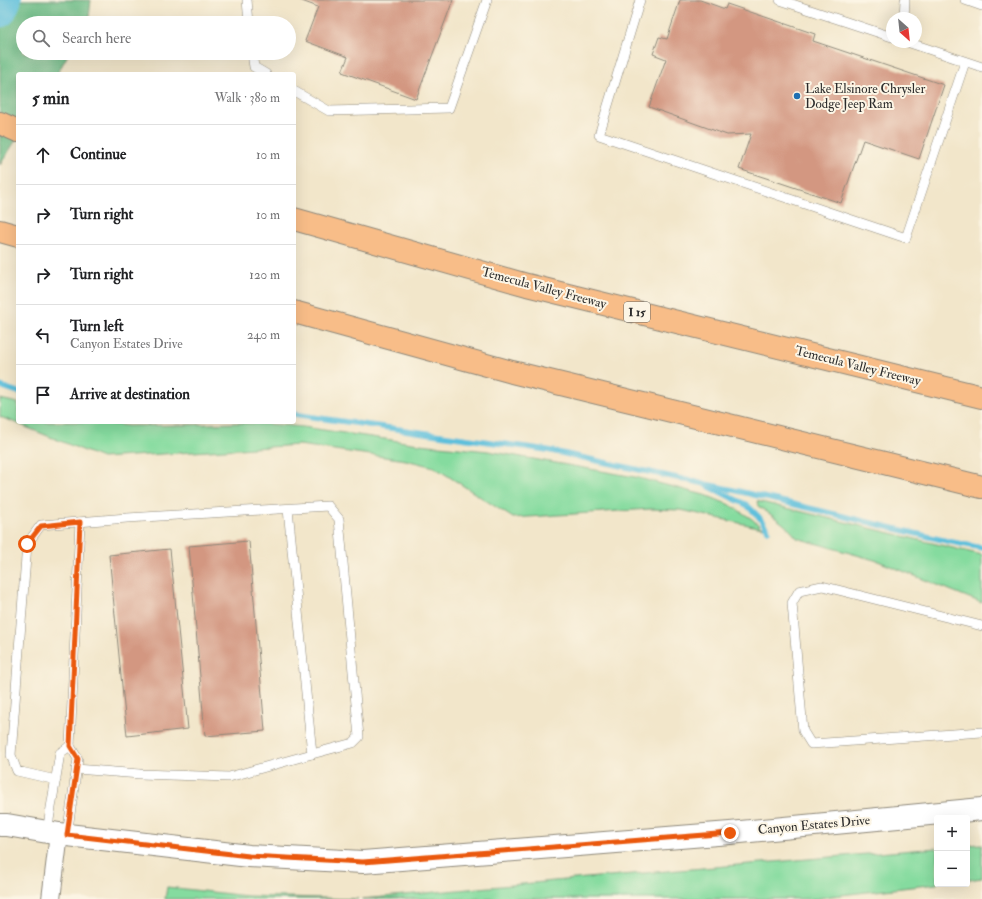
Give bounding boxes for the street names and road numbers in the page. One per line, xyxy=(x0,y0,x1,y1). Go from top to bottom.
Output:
street label: Temecula Valley Freeway xyxy=(480,264,608,313)
road number: I 15 xyxy=(624,302,650,322)
street label: Temecula Valley Freeway xyxy=(793,343,923,390)
street label: Canyon Estates Drive xyxy=(757,812,871,839)

